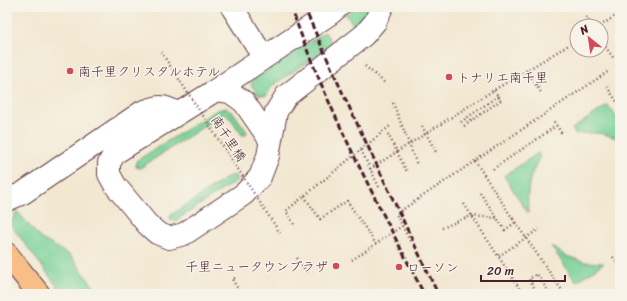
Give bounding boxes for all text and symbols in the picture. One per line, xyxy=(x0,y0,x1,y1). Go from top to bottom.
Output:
north arrow xyxy=(569,18,609,58)
text: N xyxy=(575,19,593,40)
place label: 南千里クリスタルホテル xyxy=(78,60,220,83)
marker: 南千里クリスタルホテル xyxy=(65,66,75,76)
place label: トナリエ南千里 xyxy=(457,66,548,89)
marker: トナリエ南千里 xyxy=(444,72,454,82)
street label: 南千里橋 xyxy=(205,110,252,166)
place label: 千里ニュータウンプラザ xyxy=(185,255,328,278)
place label: ローソン xyxy=(407,256,459,279)
scale bar xyxy=(481,257,565,283)
text: 20 m xyxy=(487,260,514,282)
marker: 千里ニュータウンプラザ xyxy=(331,261,341,271)
marker: ローソン xyxy=(394,262,404,272)

